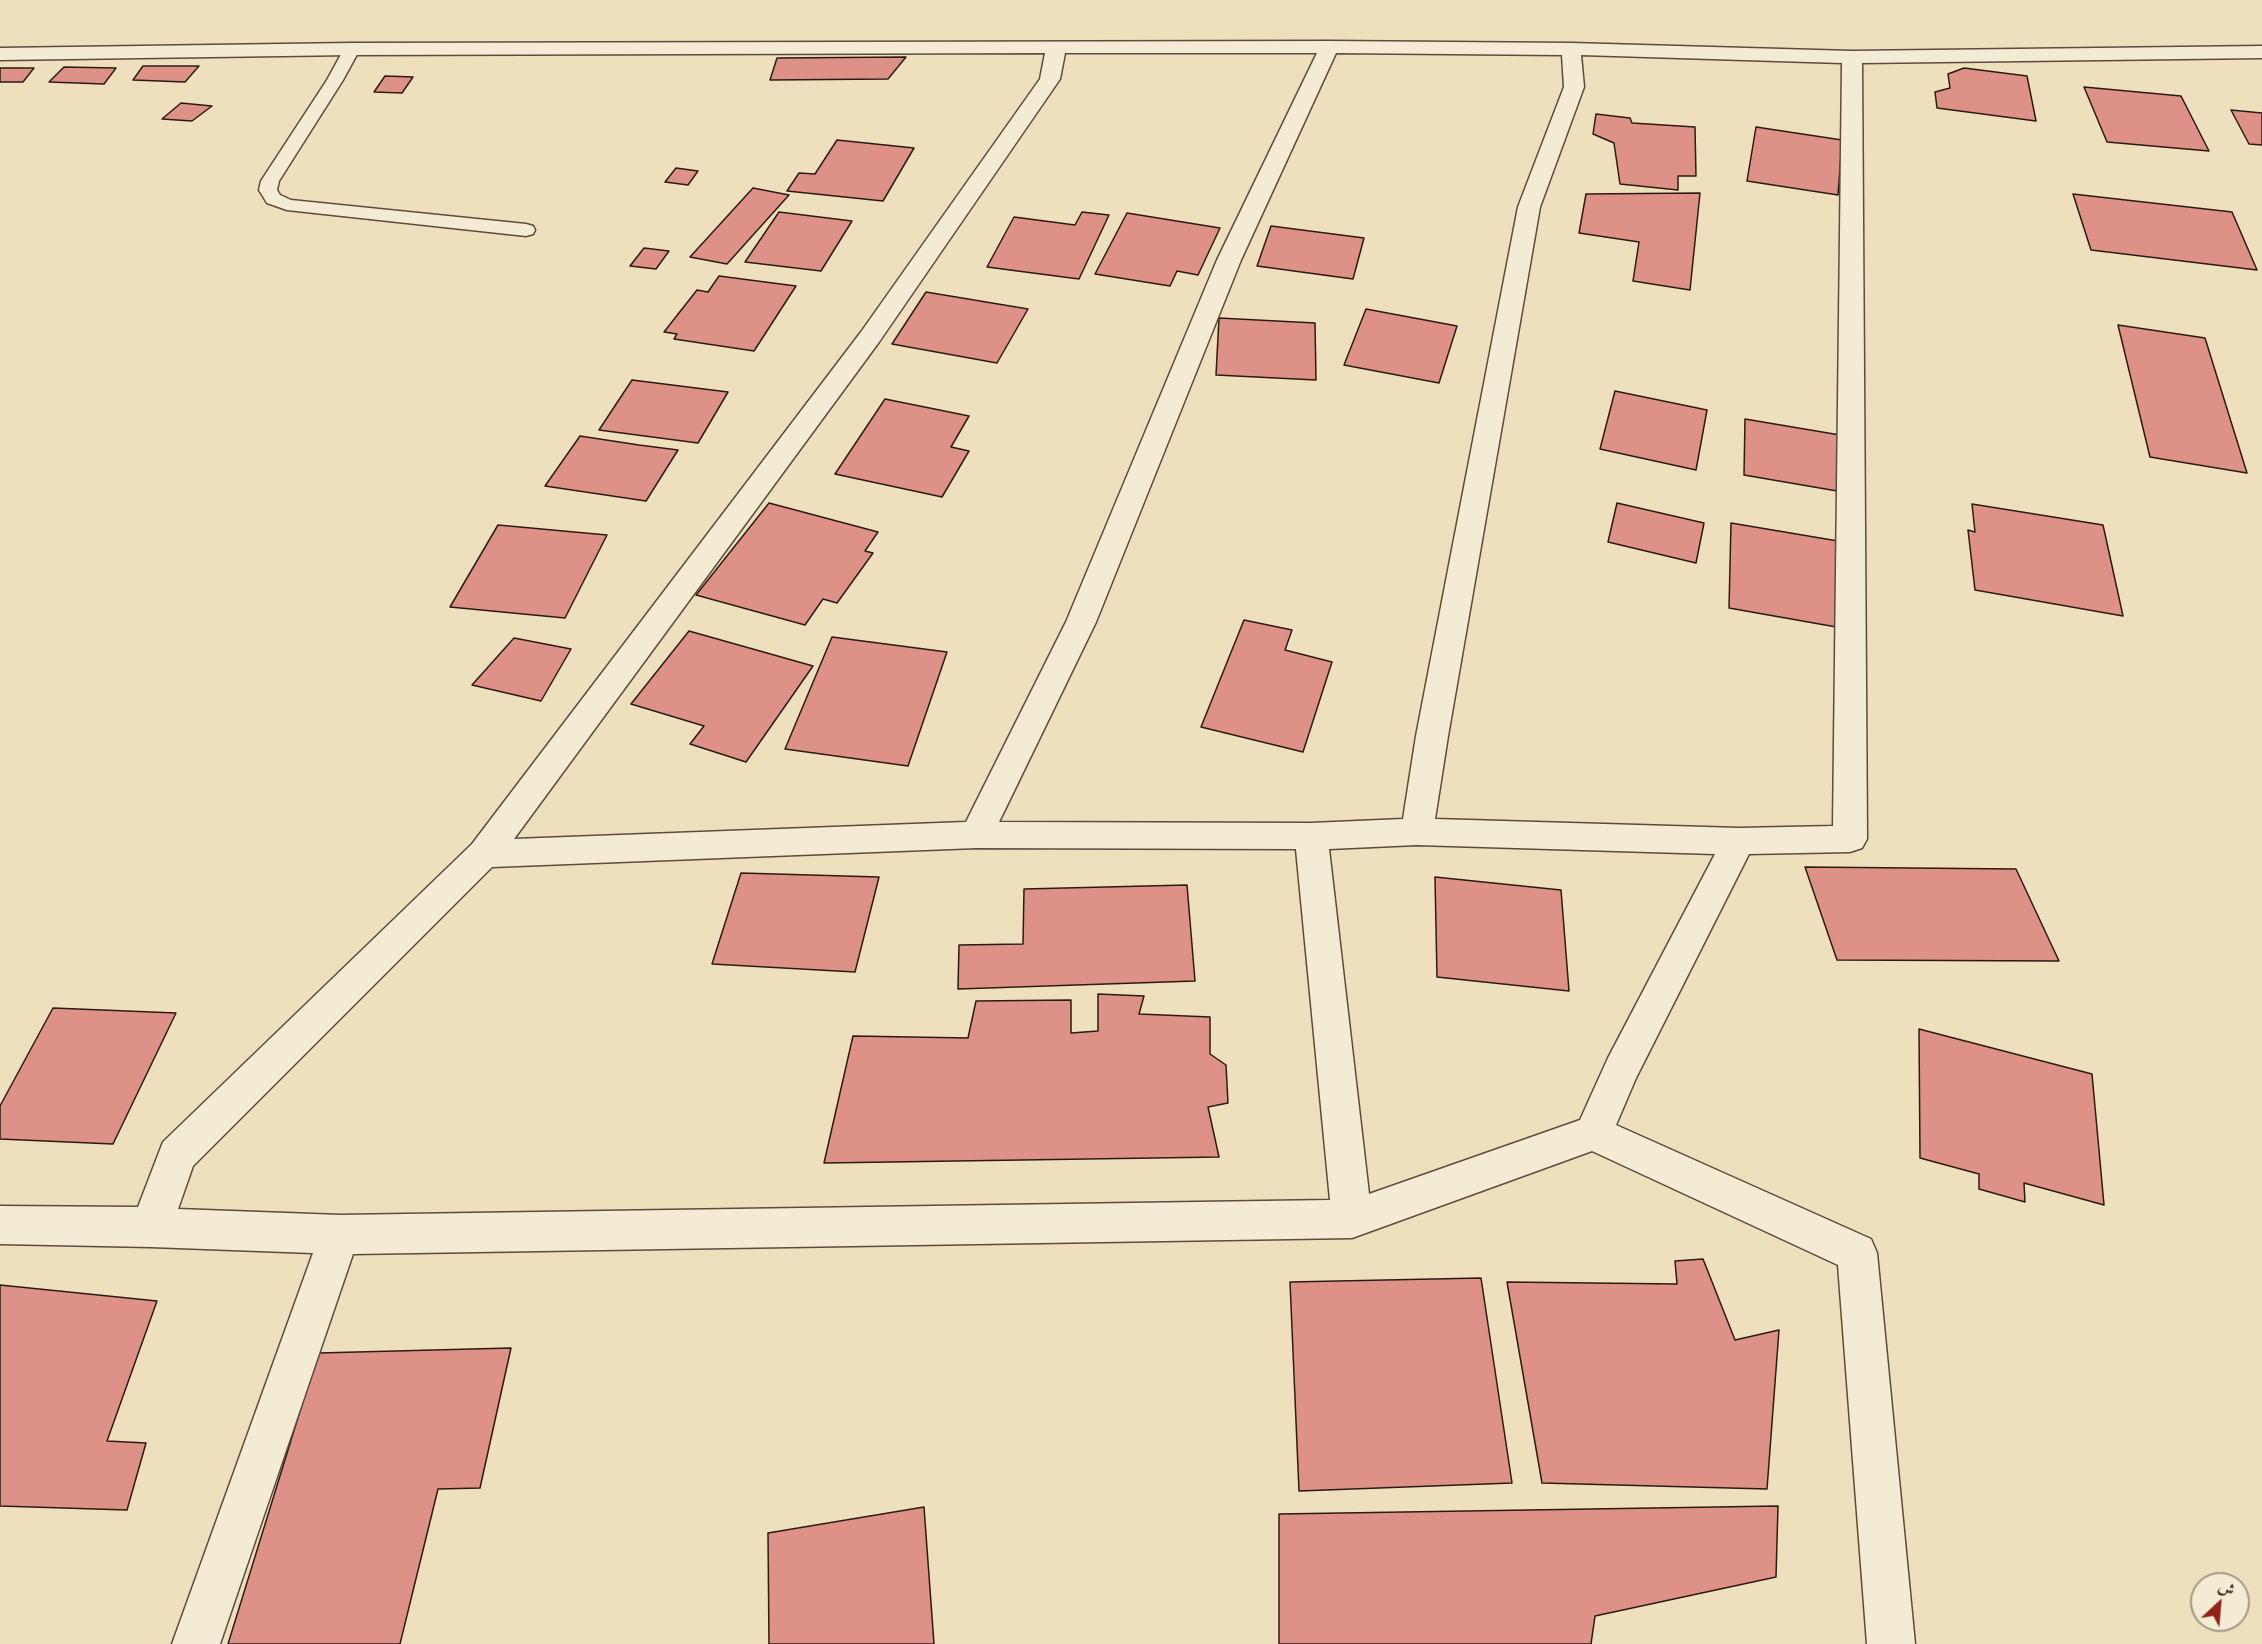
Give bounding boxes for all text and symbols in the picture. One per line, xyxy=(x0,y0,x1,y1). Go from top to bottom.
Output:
north arrow xyxy=(2190,1572,2250,1632)
text: ش xyxy=(2215,1573,2239,1602)

